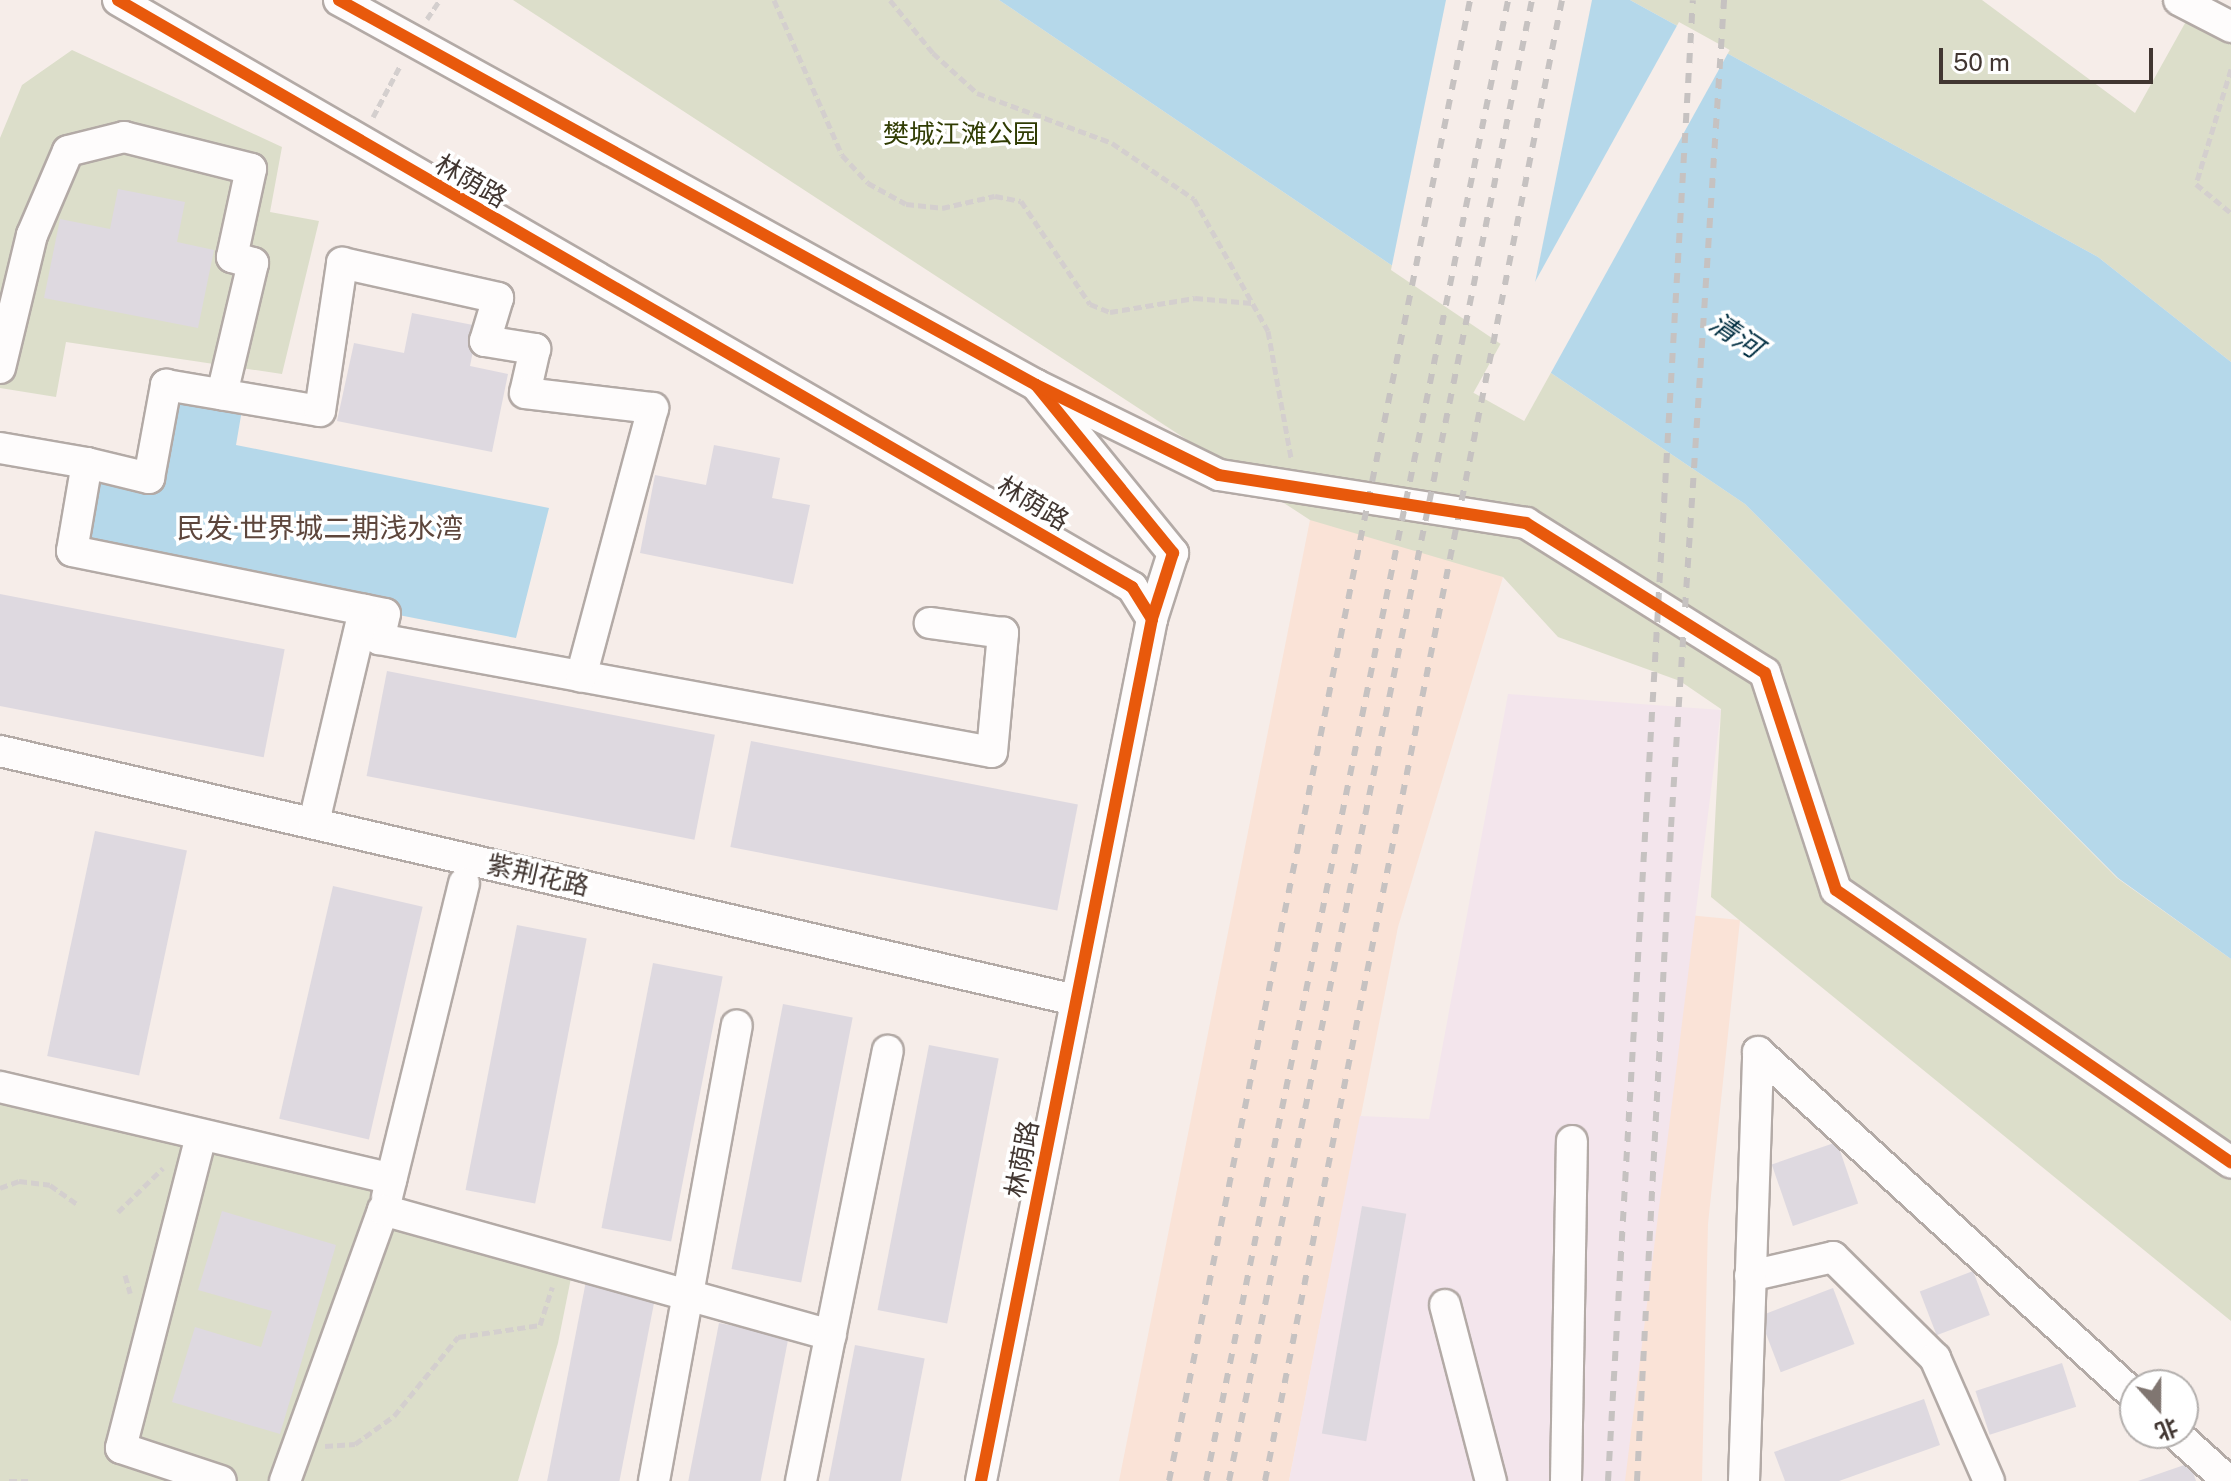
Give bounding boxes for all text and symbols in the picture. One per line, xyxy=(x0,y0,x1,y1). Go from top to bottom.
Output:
scale bar xyxy=(1943,32,2157,82)
text: 50 m xyxy=(1953,48,2010,76)
park label: 樊城江滩公园 xyxy=(883,118,1039,150)
street label: 林荫路 xyxy=(429,148,513,214)
water label: 清河 xyxy=(1703,305,1769,365)
street label: 林荫路 xyxy=(992,470,1074,536)
district label: 民发·世界城二期浅水湾 xyxy=(177,511,463,545)
street label: 紫荆花路 xyxy=(484,848,592,902)
street label: 林荫路 xyxy=(999,1118,1045,1200)
north arrow xyxy=(2119,1369,2199,1449)
text: 北 xyxy=(2152,1413,2182,1446)

